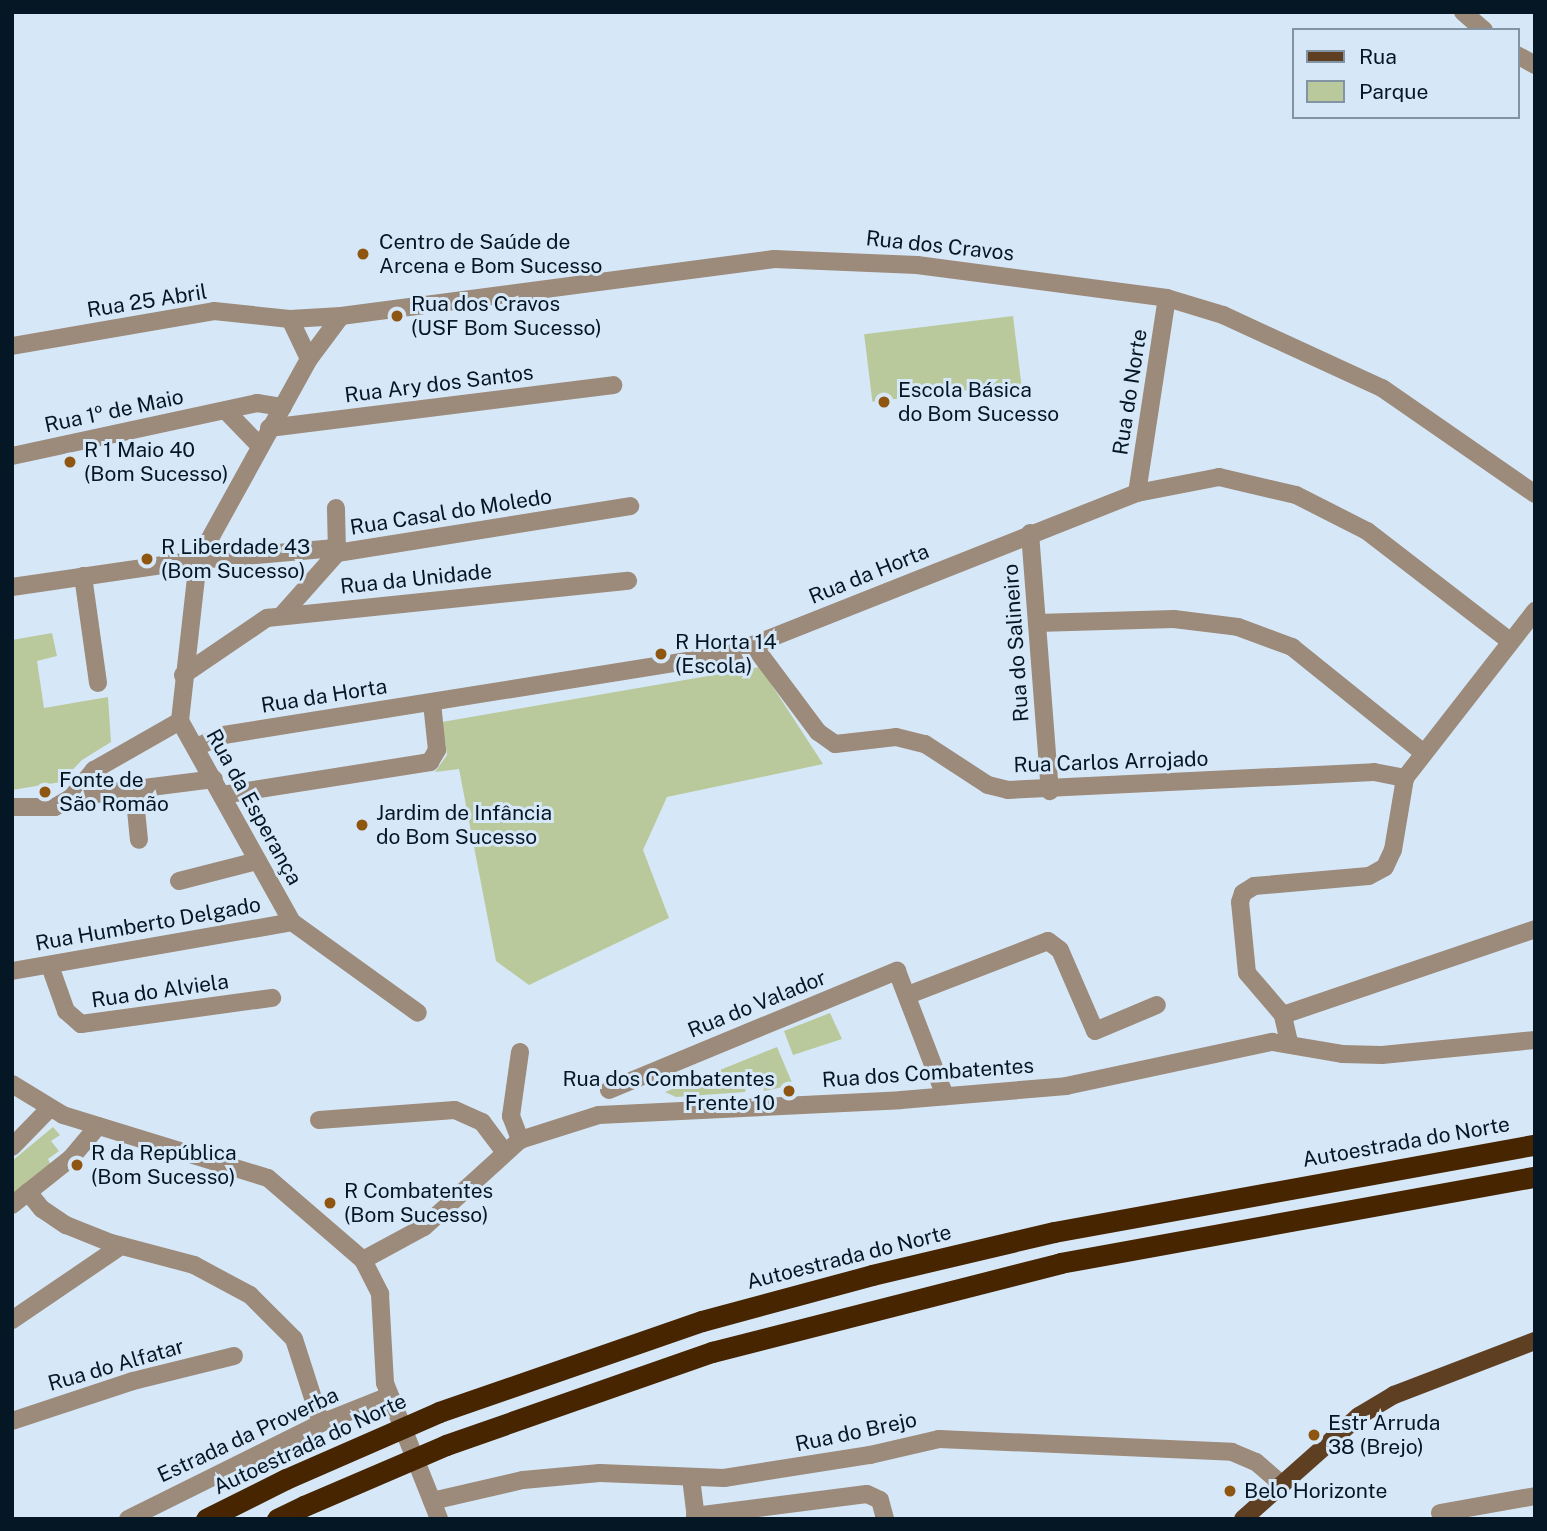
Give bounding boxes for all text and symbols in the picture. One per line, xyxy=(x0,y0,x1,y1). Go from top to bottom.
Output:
legend xyxy=(1292,28,1519,119)
text: Rua xyxy=(1359,44,1397,69)
text: Parque xyxy=(1359,79,1428,104)
street label: Rua dos Cravos xyxy=(864,226,1016,266)
place label: Centro de Saúde de Arcena e Bom Sucesso xyxy=(379,229,603,279)
marker: Centro de Saúde de Arcena e Bom Sucesso xyxy=(353,244,373,264)
street label: Rua 25 Abril xyxy=(85,279,209,323)
place label: Rua dos Cravos (USF Bom Sucesso) xyxy=(411,291,602,341)
marker: Rua dos Cravos (USF Bom Sucesso) xyxy=(389,308,405,324)
street label: Rua do Norte xyxy=(1108,327,1152,457)
street label: Rua Ary dos Santos xyxy=(343,360,535,408)
place label: Escola Básica do Bom Sucesso xyxy=(898,377,1059,427)
street label: Rua 1º de Maio xyxy=(42,384,186,438)
marker: Escola Básica do Bom Sucesso xyxy=(876,394,892,410)
place label: R 1 Maio 40 (Bom Sucesso) xyxy=(84,437,228,487)
marker: R 1 Maio 40 (Bom Sucesso) xyxy=(62,454,78,470)
street label: Rua Casal do Moledo xyxy=(348,484,554,540)
place label: R Liberdade 43 (Bom Sucesso) xyxy=(161,534,310,584)
street label: Rua da Horta xyxy=(805,538,933,610)
marker: R Liberdade 43 (Bom Sucesso) xyxy=(139,551,155,567)
street label: Rua da Unidade xyxy=(339,558,493,600)
street label: Rua do Salineiro xyxy=(998,563,1034,723)
place label: R Horta 14 (Escola) xyxy=(675,629,777,679)
marker: R Horta 14 (Escola) xyxy=(653,646,669,662)
street label: Rua da Horta xyxy=(259,674,389,718)
street label: Rua da Esperança xyxy=(201,725,307,889)
street label: Rua Carlos Arrojado xyxy=(1013,746,1209,778)
place label: Fonte de São Romão xyxy=(59,767,169,817)
marker: Fonte de São Romão xyxy=(37,784,53,800)
place label: Jardim de Infância do Bom Sucesso xyxy=(376,800,553,850)
marker: Jardim de Infância do Bom Sucesso xyxy=(354,817,370,833)
street label: Rua Humberto Delgado xyxy=(33,892,263,956)
street label: Rua do Valador xyxy=(684,965,830,1043)
street label: Rua do Alviela xyxy=(89,969,231,1013)
street label: Rua dos Combatentes xyxy=(821,1053,1035,1093)
place label: Rua dos Combatentes Frente 10 xyxy=(562,1066,775,1116)
marker: Rua dos Combatentes Frente 10 xyxy=(781,1083,797,1099)
street label: Autoestrada do Norte xyxy=(1300,1111,1512,1173)
place label: R da República (Bom Sucesso) xyxy=(91,1140,237,1190)
marker: R da República (Bom Sucesso) xyxy=(69,1157,85,1173)
place label: R Combatentes (Bom Sucesso) xyxy=(344,1178,493,1228)
marker: R Combatentes (Bom Sucesso) xyxy=(322,1195,338,1211)
street label: Autoestrada do Norte xyxy=(744,1219,954,1295)
street label: Rua do Alfatar xyxy=(45,1333,187,1397)
street label: Estrada da Proverba xyxy=(153,1382,343,1488)
street label: Autoestrada do Norte xyxy=(209,1388,411,1500)
street label: Rua do Brejo xyxy=(793,1407,919,1457)
place label: Estr Arruda 38 (Brejo) xyxy=(1328,1410,1440,1460)
marker: Estr Arruda 38 (Brejo) xyxy=(1306,1427,1322,1443)
place label: Belo Horizonte xyxy=(1244,1478,1387,1504)
marker: Belo Horizonte xyxy=(1222,1483,1238,1499)

